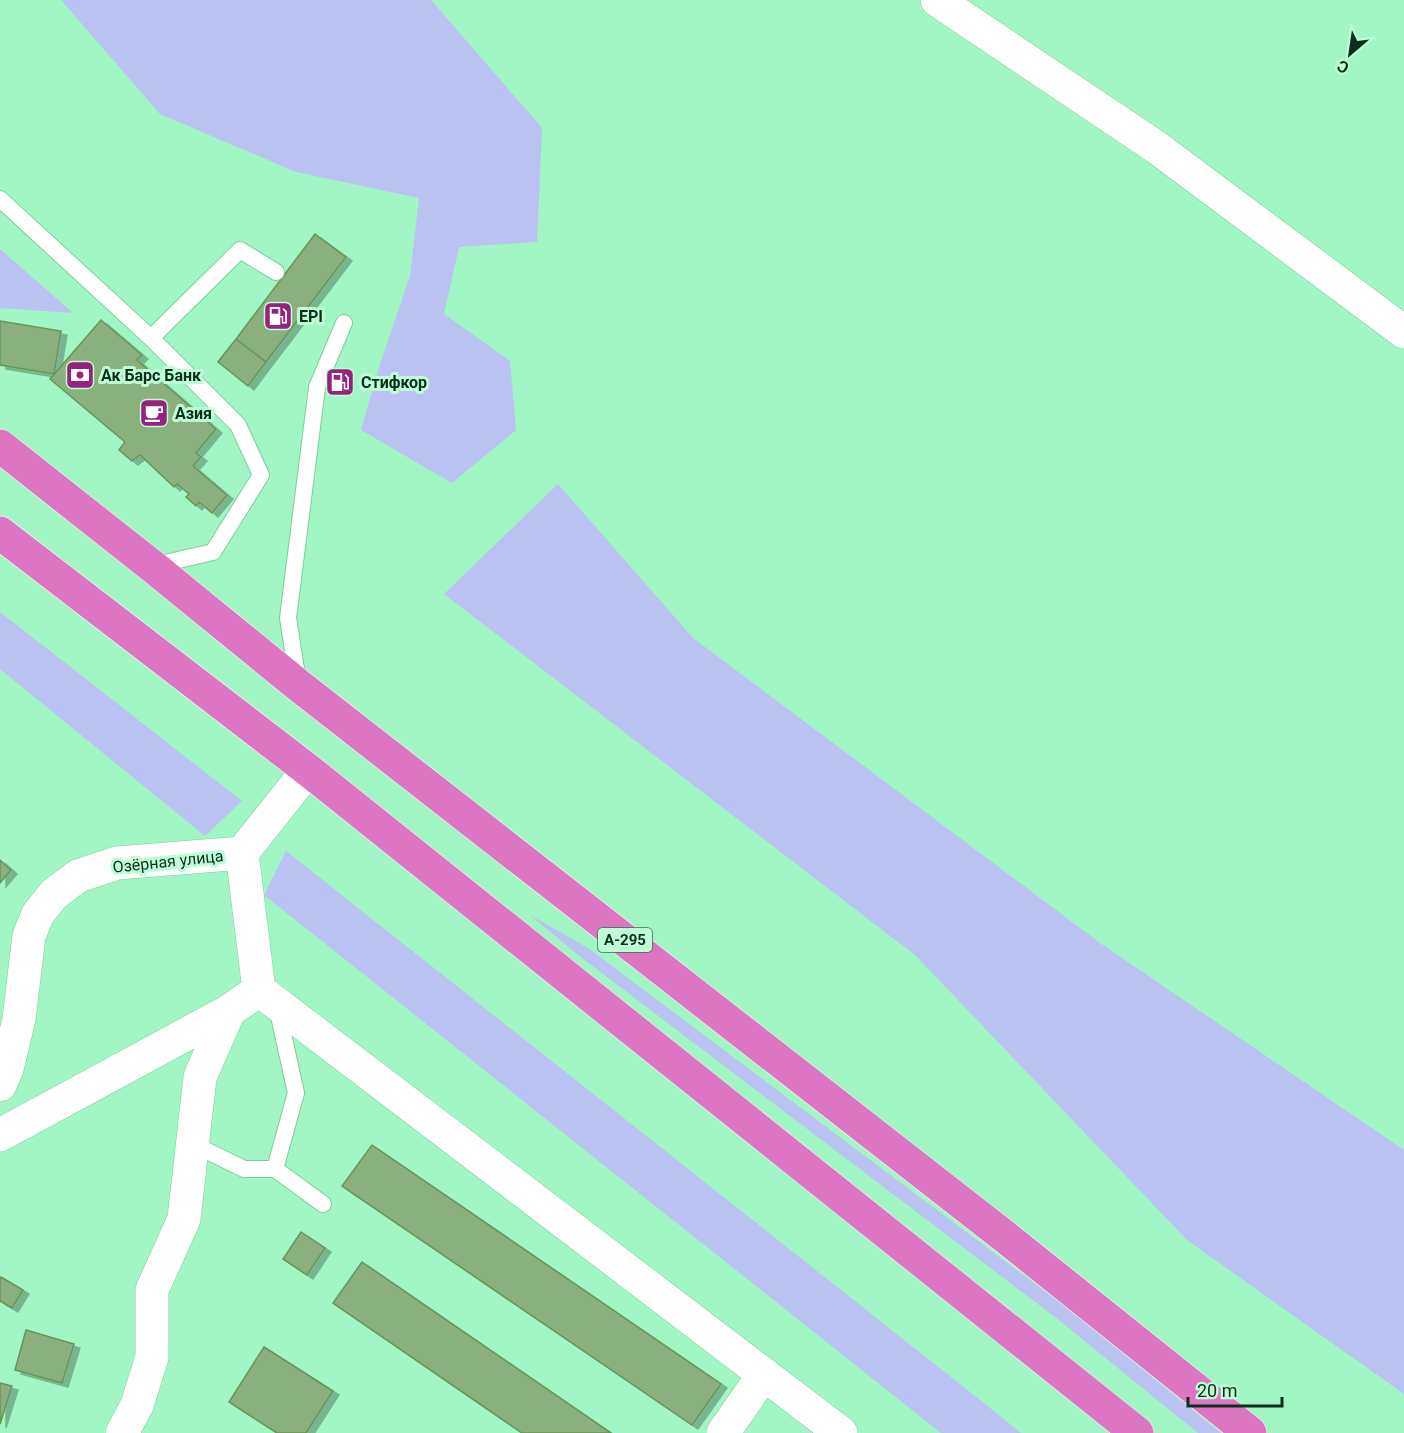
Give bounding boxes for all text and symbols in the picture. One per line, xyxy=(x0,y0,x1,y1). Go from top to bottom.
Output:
north arrow xyxy=(1320,24,1380,84)
text: С xyxy=(1334,56,1352,78)
fuel station icon: EPI xyxy=(262,300,294,332)
place label: EPI xyxy=(299,307,323,326)
bank icon: Ак Барс Банк xyxy=(64,359,96,391)
place label: Ак Барс Банк xyxy=(101,366,202,385)
fuel station icon: Стифкор xyxy=(324,366,356,398)
place label: Стифкор xyxy=(361,373,427,392)
cafe icon: Азия xyxy=(138,397,170,429)
place label: Азия xyxy=(175,404,212,423)
street label: Озёрная улица xyxy=(112,846,224,877)
road number: А-295 xyxy=(598,928,652,952)
scale bar xyxy=(1188,1370,1282,1408)
text: 20 m xyxy=(1197,1380,1237,1401)

